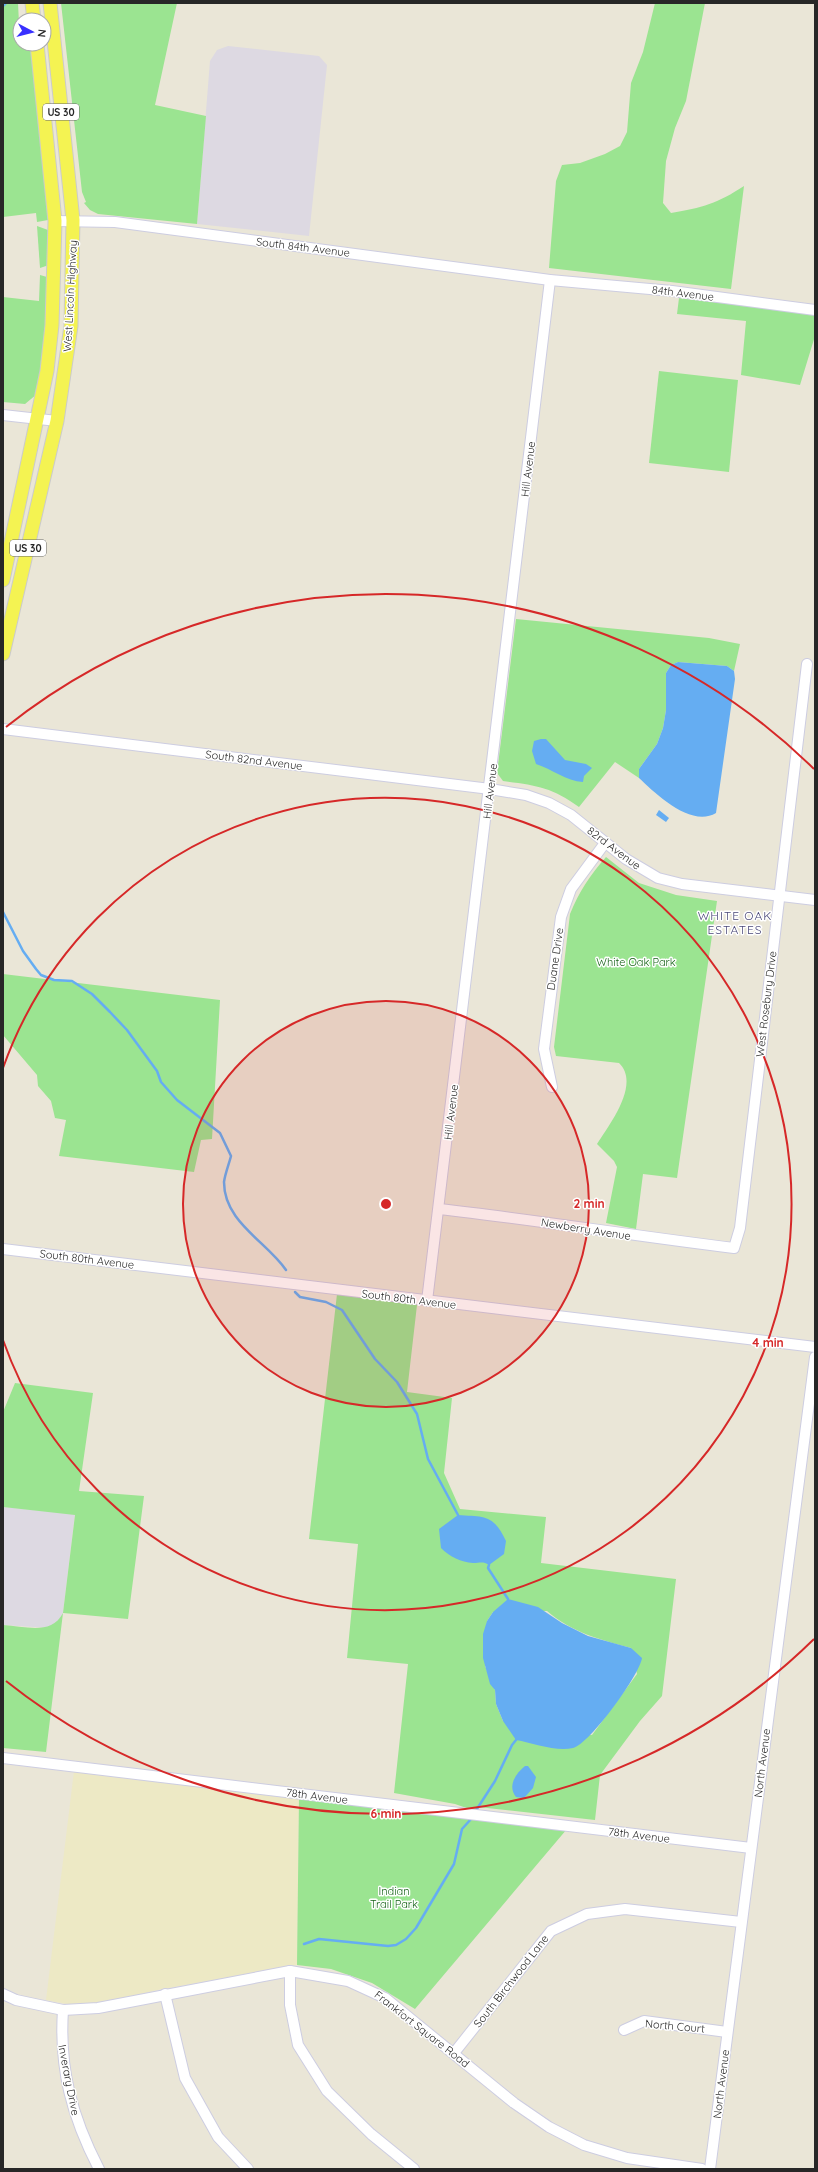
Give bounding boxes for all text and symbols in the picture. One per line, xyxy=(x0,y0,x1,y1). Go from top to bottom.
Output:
north arrow xyxy=(12,12,52,52)
text: N xyxy=(34,28,49,38)
road number: US 30 xyxy=(43,104,79,120)
street label: South 84th Avenue xyxy=(255,234,351,260)
street label: West Lincoln Highway xyxy=(60,240,80,352)
street label: 84th Avenue xyxy=(651,282,715,304)
street label: Hill Avenue xyxy=(518,440,538,498)
road number: US 30 xyxy=(10,540,46,556)
street label: South 82nd Avenue xyxy=(205,747,303,773)
street label: Hill Avenue xyxy=(480,762,500,820)
street label: 82rd Avenue xyxy=(584,823,644,873)
district label: WHITE OAK ESTATES xyxy=(698,908,772,937)
street label: Duane Drive xyxy=(544,927,566,991)
street label: West Rosebury Drive xyxy=(753,950,779,1058)
park label: White Oak Park xyxy=(596,955,676,969)
street label: Hill Avenue xyxy=(441,1083,461,1141)
text: 2 min xyxy=(573,1196,605,1211)
centre of rings xyxy=(379,1197,393,1211)
street label: Newberry Avenue xyxy=(540,1215,632,1243)
street label: South 80th Avenue xyxy=(39,1246,135,1272)
street label: South 80th Avenue xyxy=(361,1286,457,1312)
text: 4 min xyxy=(752,1335,784,1350)
street label: North Avenue xyxy=(751,1728,773,1798)
street label: 78th Avenue xyxy=(285,1785,349,1807)
text: 6 min xyxy=(370,1806,402,1821)
street label: 78th Avenue xyxy=(607,1824,671,1846)
park label: Indian Trail Park xyxy=(370,1884,418,1911)
street label: South Birchwood Lane xyxy=(470,1932,552,2030)
street label: Frankfort Square Road xyxy=(372,1988,472,2070)
street label: North Court xyxy=(645,2016,706,2036)
street label: Inverary Drive xyxy=(55,2043,83,2117)
street label: North Avenue xyxy=(710,2049,732,2119)

